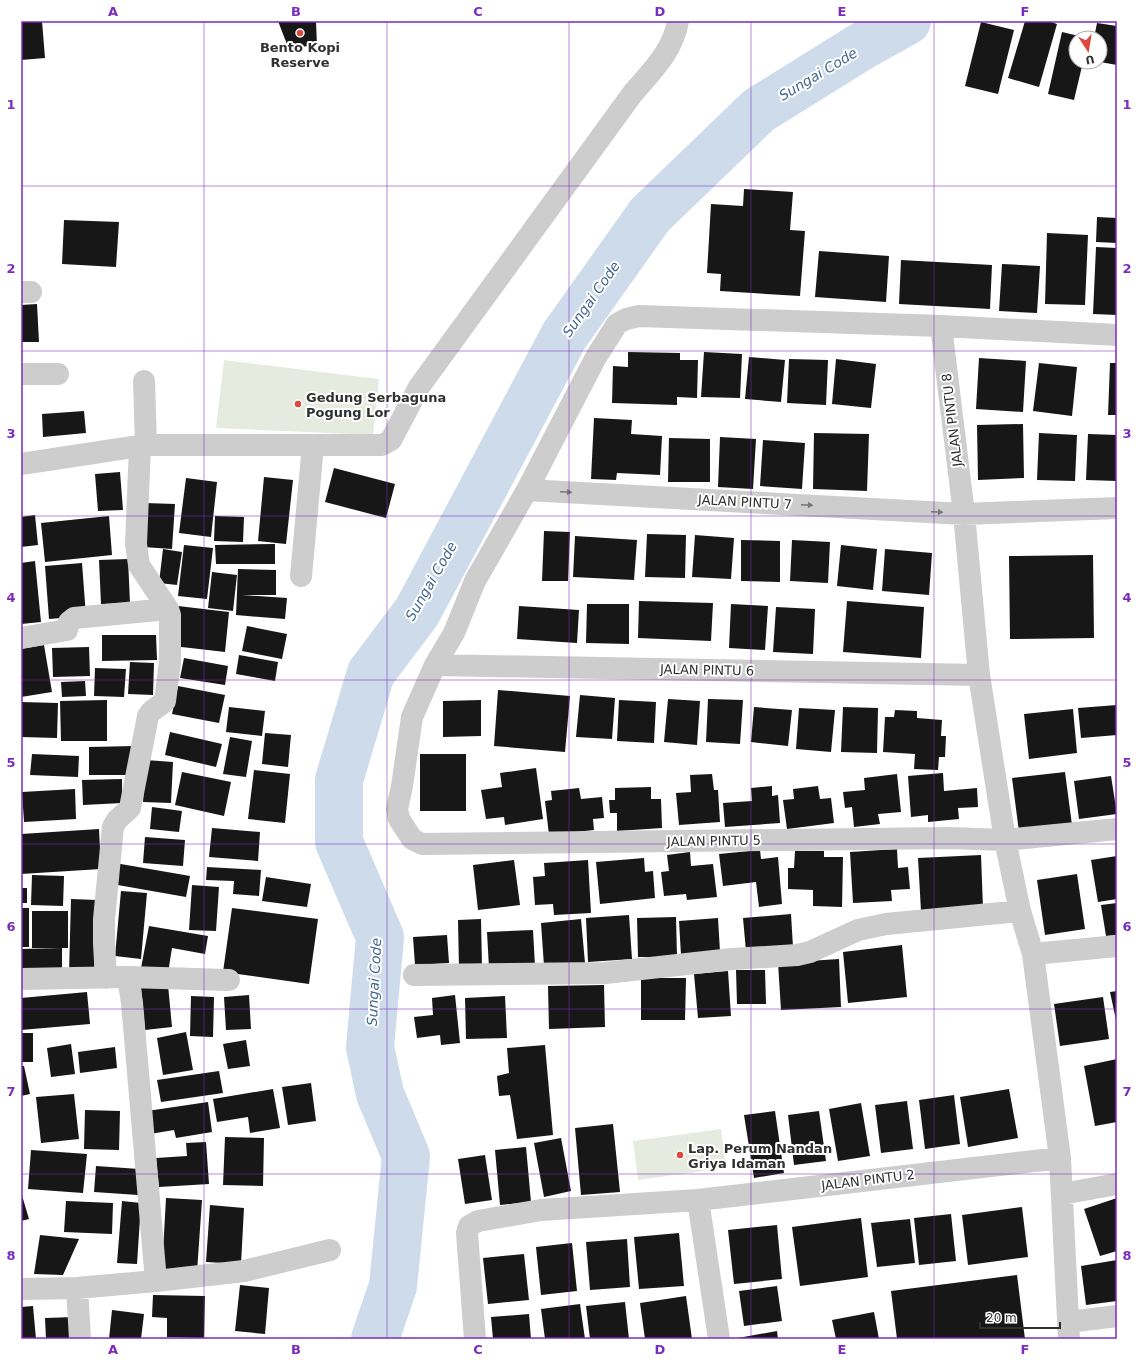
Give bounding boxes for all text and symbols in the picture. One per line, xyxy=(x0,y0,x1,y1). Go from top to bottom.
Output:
text: A xyxy=(108,4,118,19)
text: B xyxy=(291,4,301,19)
text: C xyxy=(473,4,483,19)
text: D xyxy=(655,4,666,19)
text: E xyxy=(838,4,846,19)
text: F xyxy=(1021,4,1029,19)
marker: Bento Kopi Reserve xyxy=(295,28,305,38)
north arrow xyxy=(1068,30,1108,70)
place label: Bento Kopi Reserve xyxy=(260,40,340,70)
water label: Sungai Code xyxy=(776,44,860,104)
text: U xyxy=(1084,52,1096,67)
text: 1 xyxy=(6,97,16,112)
text: 1 xyxy=(1122,97,1132,112)
water label: Sungai Code xyxy=(559,258,623,340)
text: 2 xyxy=(6,261,16,276)
text: 2 xyxy=(1122,261,1132,276)
street label: JALAN PINTU 8 xyxy=(939,372,965,469)
place label: Gedung Serbaguna Pogung Lor xyxy=(306,390,446,420)
marker: Gedung Serbaguna Pogung Lor xyxy=(293,399,303,409)
text: 3 xyxy=(6,426,16,441)
text: 3 xyxy=(1122,426,1132,441)
one-way arrow xyxy=(560,489,572,496)
street label: JALAN PINTU 7 xyxy=(697,492,792,512)
one-way arrow xyxy=(801,502,813,509)
one-way arrow xyxy=(931,509,944,515)
water label: Sungai Code xyxy=(402,539,460,623)
text: 4 xyxy=(6,590,16,605)
text: 4 xyxy=(1122,590,1132,605)
street label: JALAN PINTU 6 xyxy=(659,662,754,678)
text: 5 xyxy=(6,755,16,770)
text: 5 xyxy=(1122,755,1132,770)
street label: JALAN PINTU 5 xyxy=(666,833,761,849)
text: 6 xyxy=(6,919,16,934)
text: 6 xyxy=(1122,919,1132,934)
water label: Sungai Code xyxy=(364,938,384,1026)
text: 7 xyxy=(6,1084,16,1099)
text: 7 xyxy=(1122,1084,1132,1099)
place label: Lap. Perum Nandan Griya Idaman xyxy=(688,1141,832,1171)
marker: Lap. Perum Nandan Griya Idaman xyxy=(675,1150,685,1160)
street label: JALAN PINTU 2 xyxy=(819,1167,916,1193)
text: 8 xyxy=(6,1248,16,1263)
text: 8 xyxy=(1122,1248,1132,1263)
scale bar xyxy=(980,1304,1060,1330)
text: 20 m xyxy=(986,1311,1017,1325)
text: A xyxy=(108,1342,118,1357)
text: B xyxy=(291,1342,301,1357)
text: C xyxy=(473,1342,483,1357)
text: D xyxy=(655,1342,666,1357)
text: E xyxy=(838,1342,846,1357)
text: F xyxy=(1021,1342,1029,1357)

